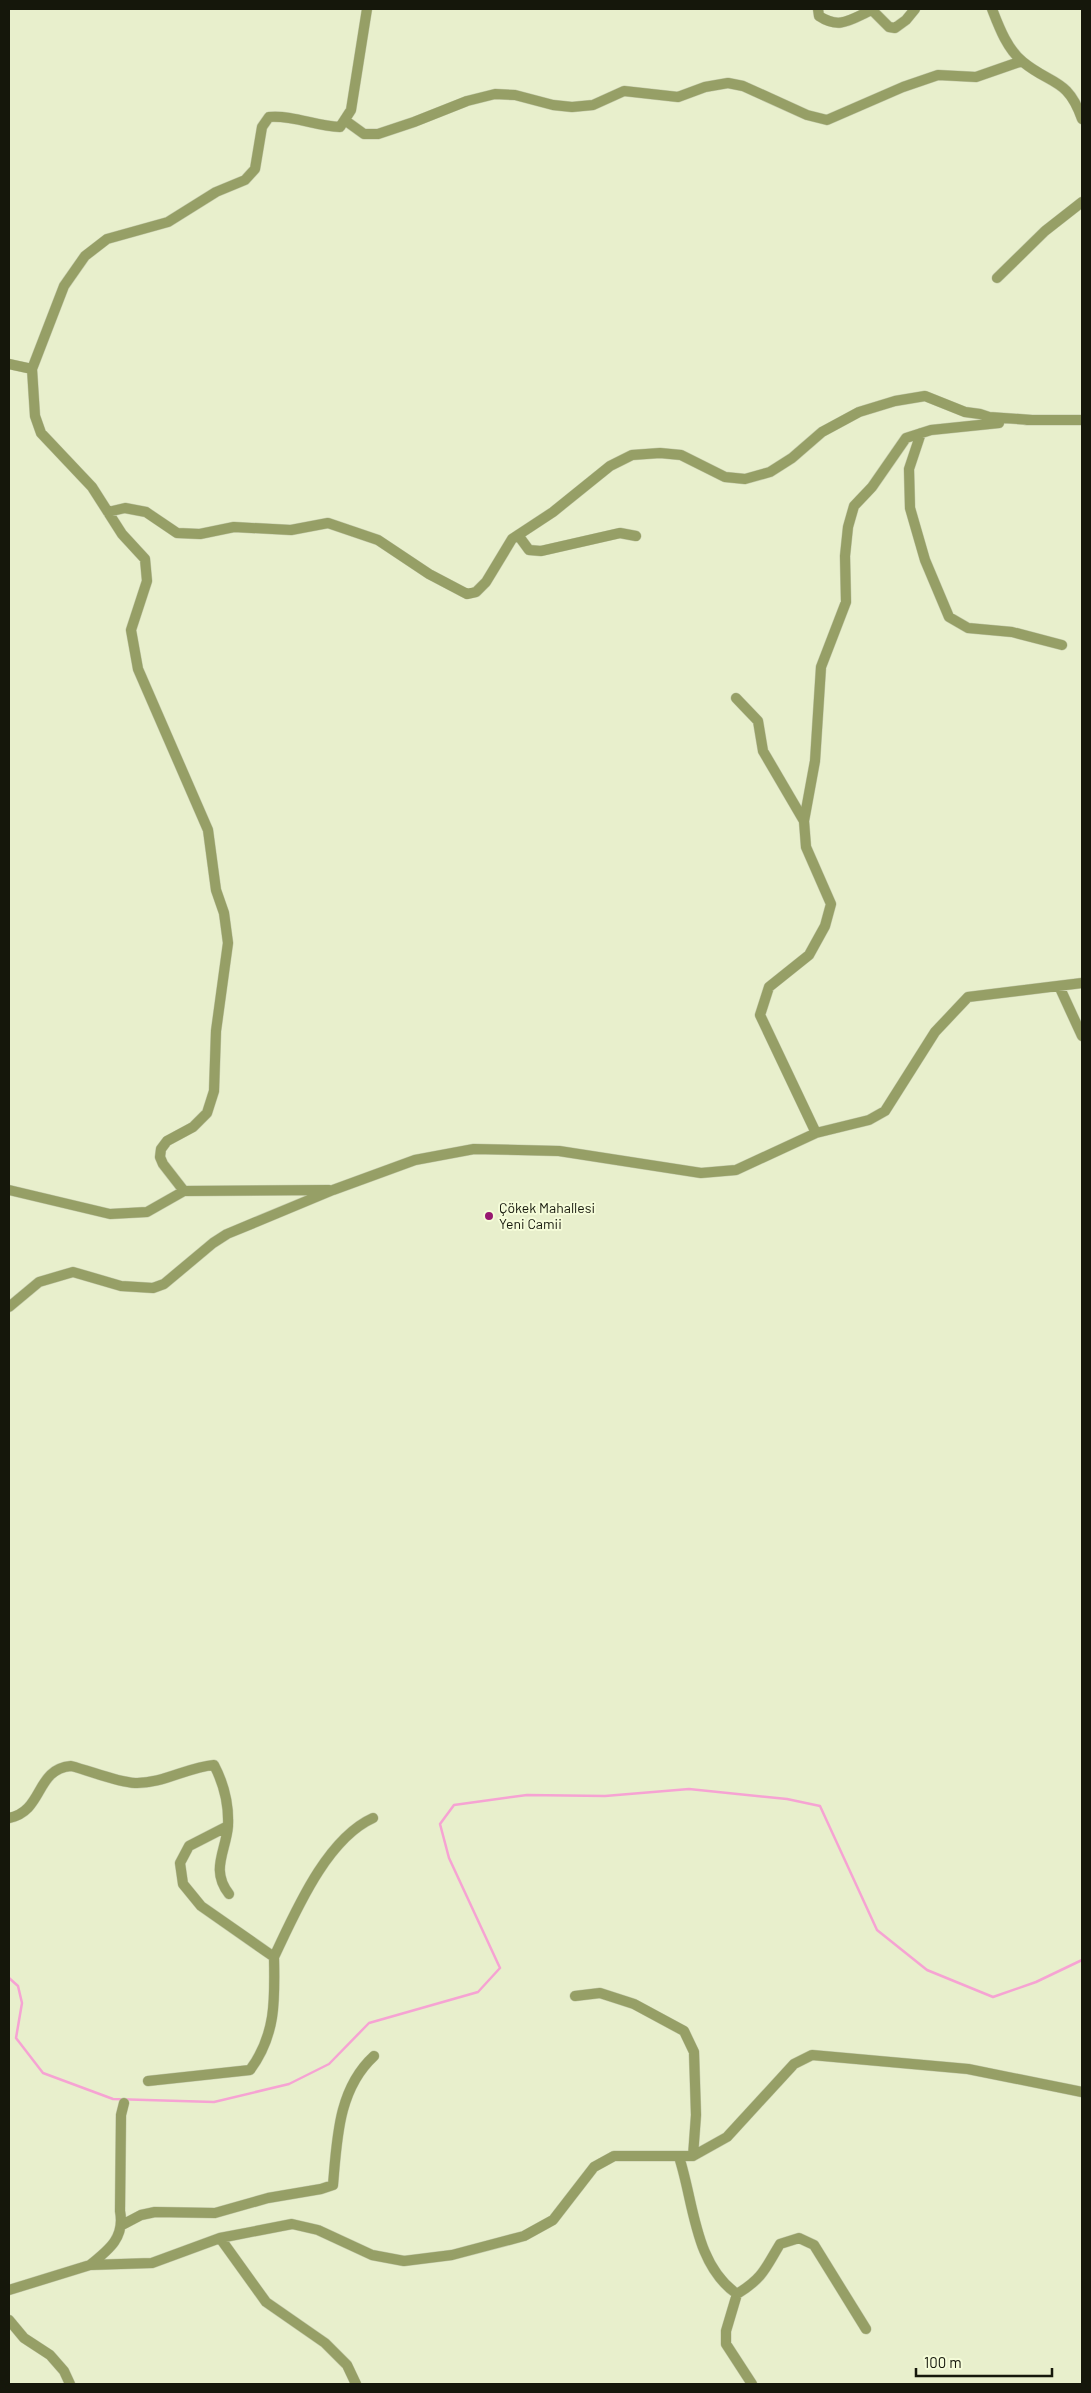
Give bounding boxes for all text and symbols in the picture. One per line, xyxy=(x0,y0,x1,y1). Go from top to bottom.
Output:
place label: Çökek Mahallesi Yeni Camii xyxy=(499,1199,595,1232)
marker: Çökek Mahallesi Yeni Camii xyxy=(483,1210,495,1222)
scale bar xyxy=(916,2346,1052,2378)
text: 100 m xyxy=(924,2353,962,2371)

